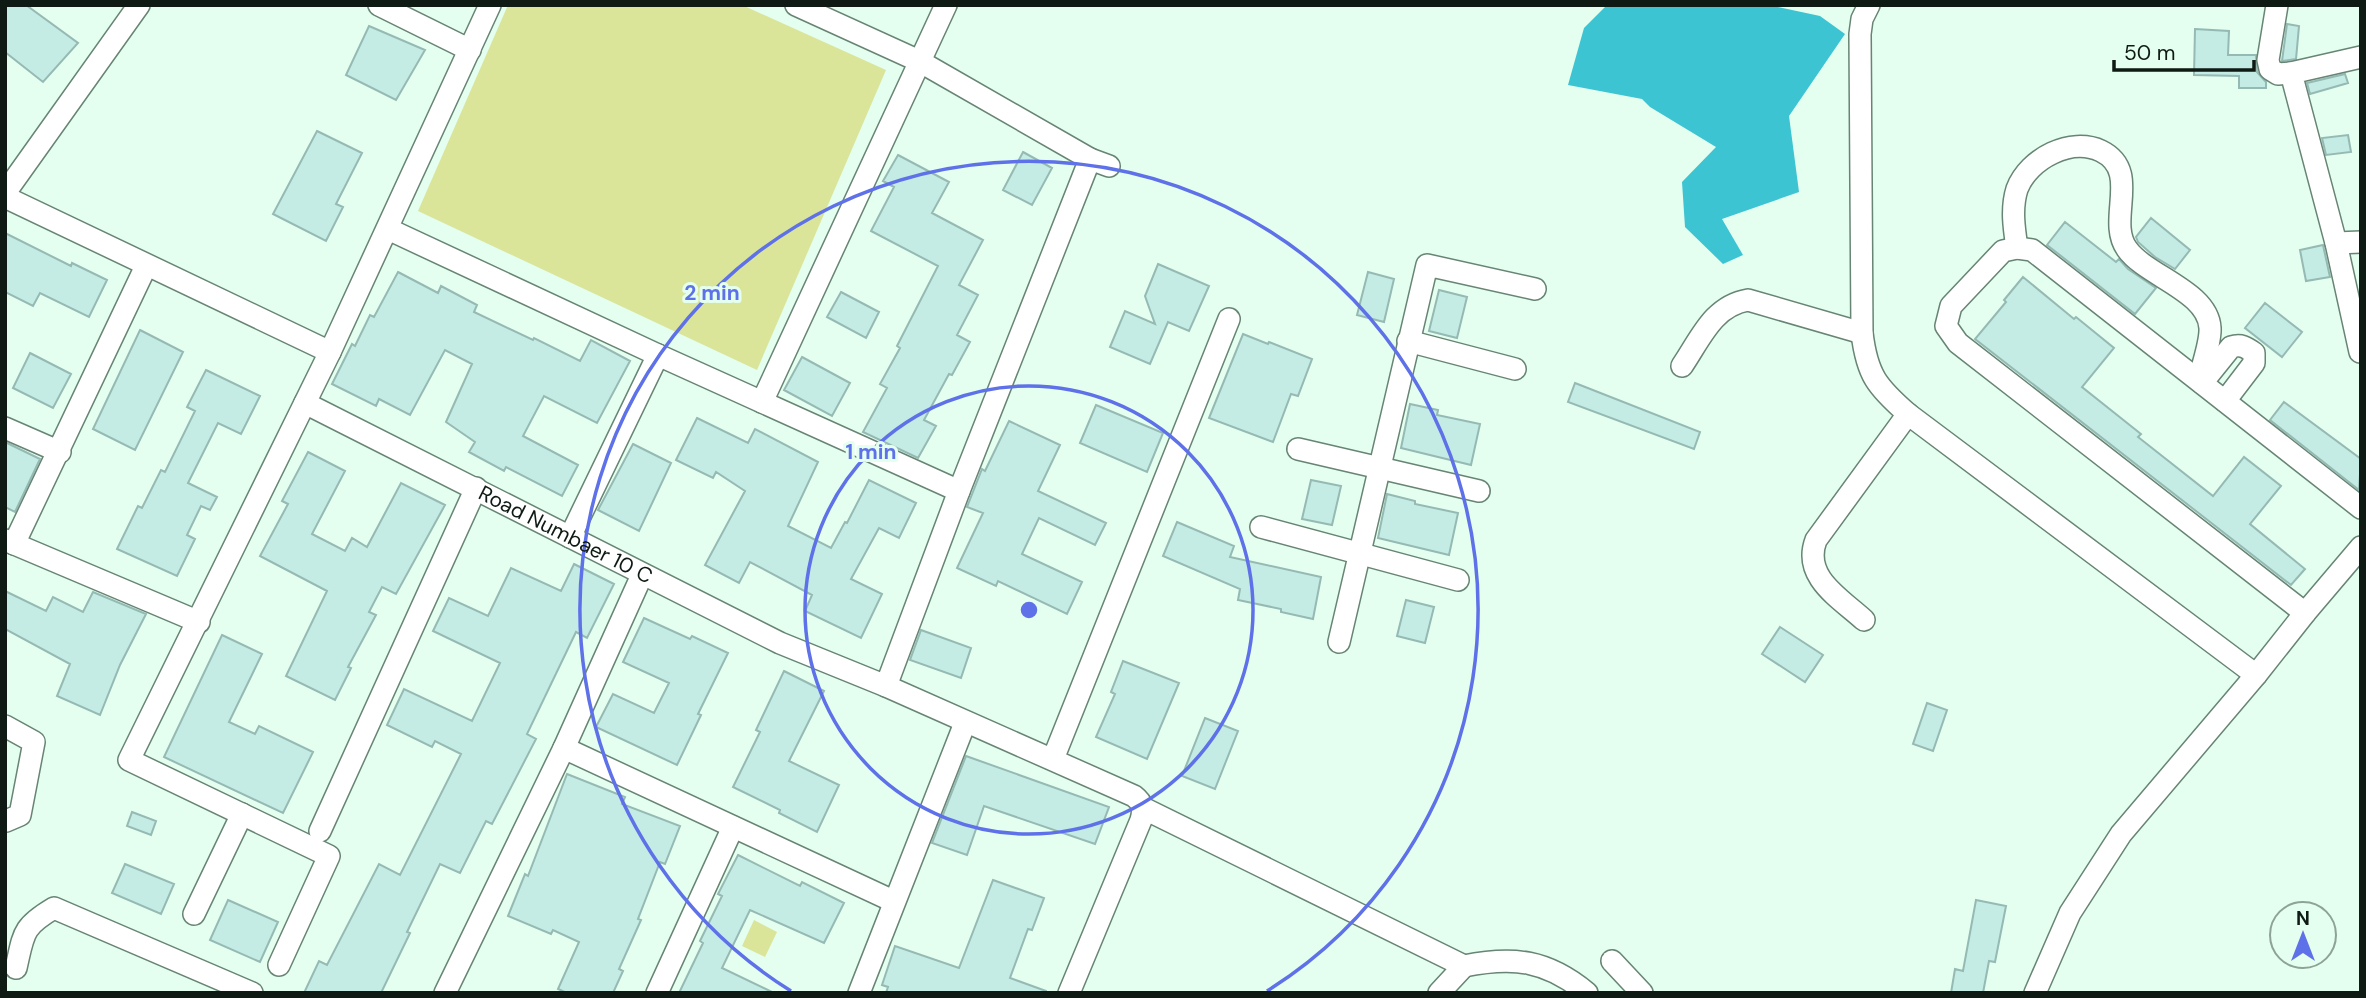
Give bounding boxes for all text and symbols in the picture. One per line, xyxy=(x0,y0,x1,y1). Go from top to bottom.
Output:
scale bar xyxy=(2114,28,2254,72)
text: 50 m xyxy=(2124,39,2175,67)
text: 2 min xyxy=(684,279,740,307)
text: 1 min xyxy=(845,438,897,466)
street label: Road Numbaer 10 C xyxy=(474,479,657,590)
centre of rings xyxy=(1017,598,1041,622)
north arrow xyxy=(2268,900,2338,970)
text: N xyxy=(2296,906,2310,931)

